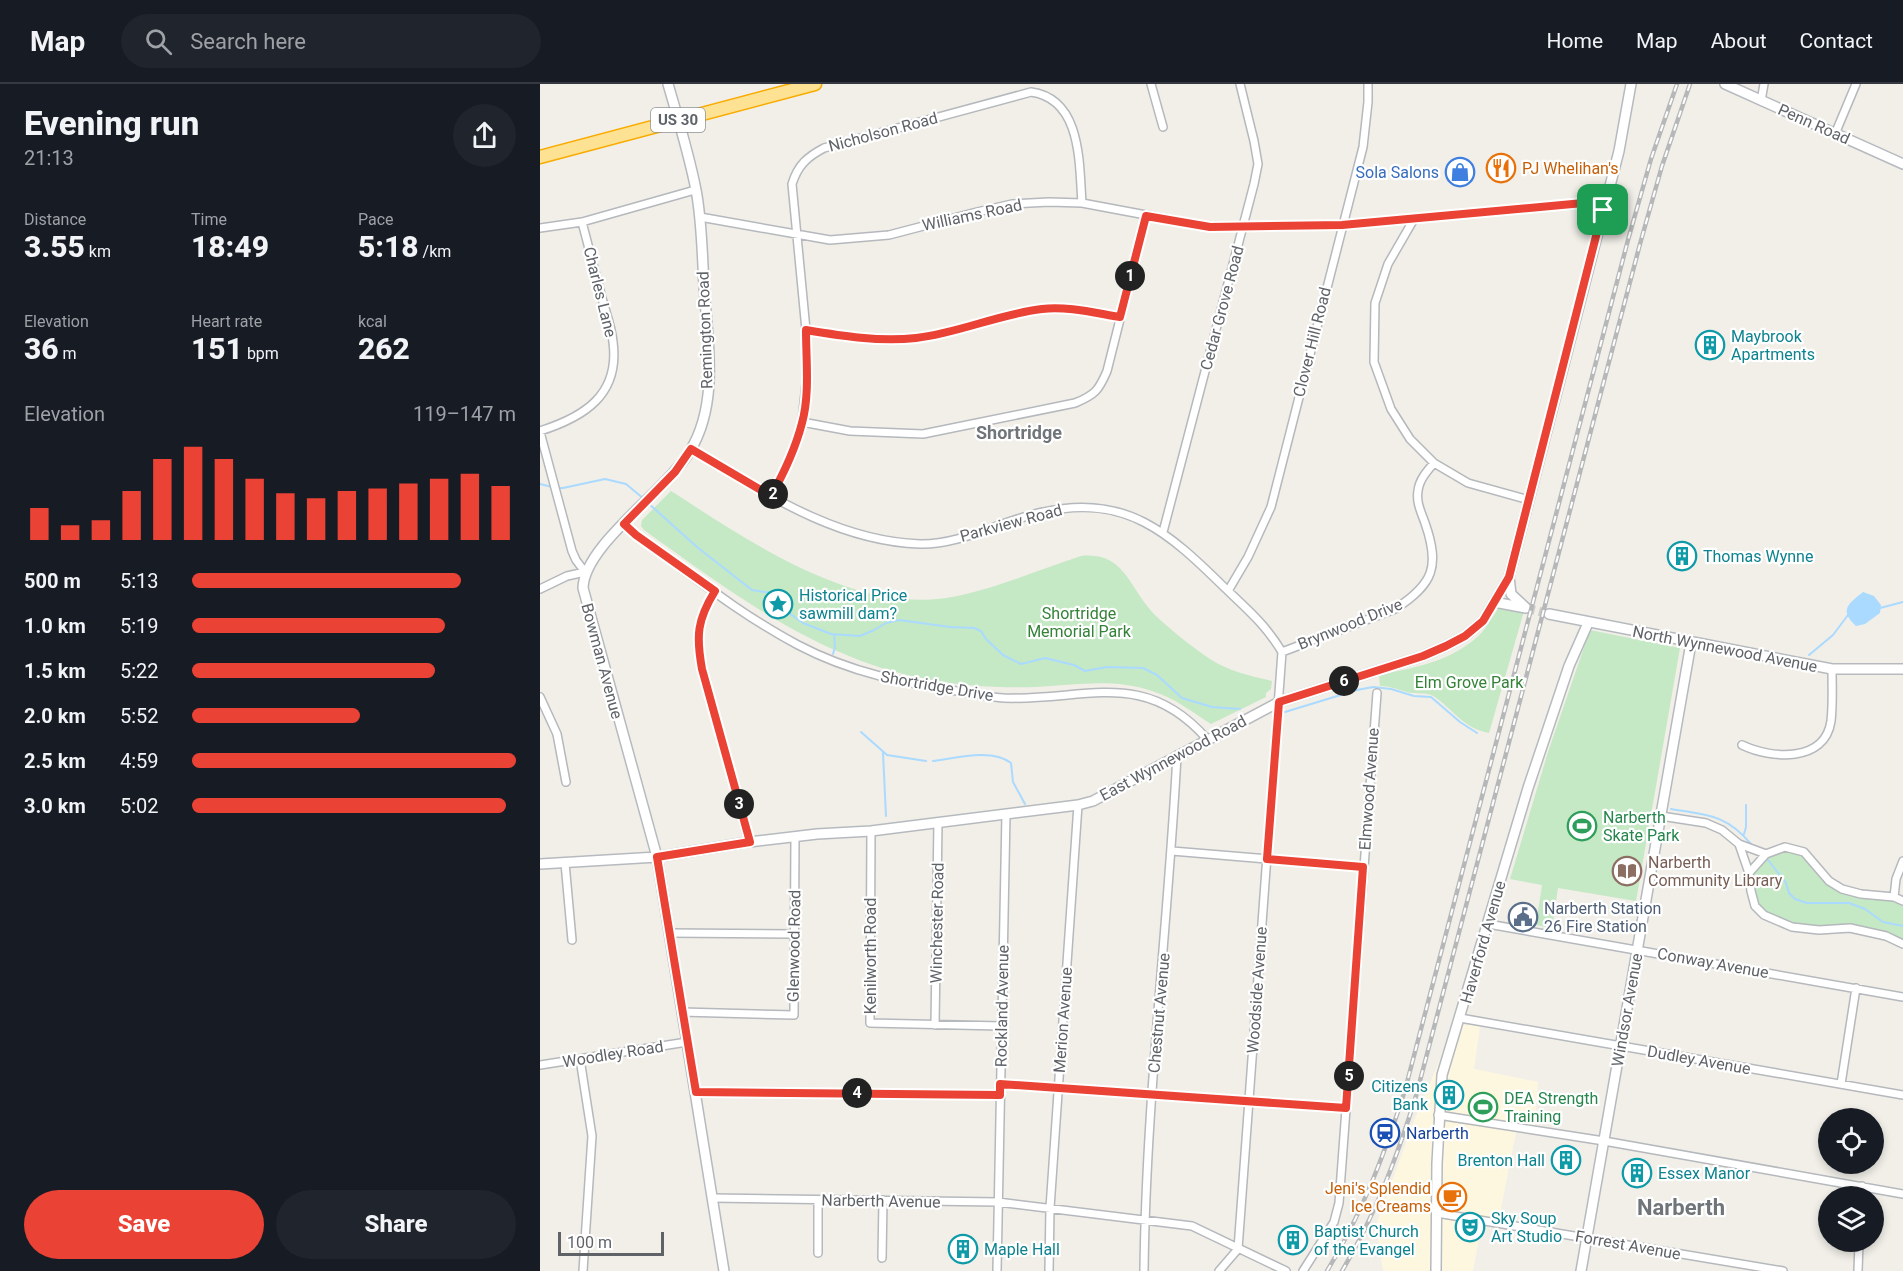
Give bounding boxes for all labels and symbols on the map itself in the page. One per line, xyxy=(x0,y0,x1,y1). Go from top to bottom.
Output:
street label: Penn Road xyxy=(1775,100,1853,148)
road number: US 30 xyxy=(651,108,705,132)
street label: Nicholson Road xyxy=(826,108,940,156)
restaurant icon: PJ Whelihan's xyxy=(1485,152,1517,184)
shop icon: Sola Salons xyxy=(1444,156,1476,188)
place label: PJ Whelihan's xyxy=(1522,159,1619,178)
place label: Sola Salons xyxy=(1356,163,1439,182)
pin xyxy=(1577,184,1628,235)
street label: Williams Road xyxy=(920,195,1024,235)
street label: Cedar Grove Road xyxy=(1196,244,1248,372)
street label: Charles Lane xyxy=(580,245,620,339)
pin: 1 xyxy=(1115,261,1145,291)
street label: Remington Road xyxy=(693,271,717,389)
street label: Clover Hill Road xyxy=(1289,285,1335,399)
place label: Maybrook Apartments xyxy=(1731,327,1815,364)
building icon: Maybrook Apartments xyxy=(1694,329,1726,361)
district label: Shortridge xyxy=(976,422,1062,443)
pin: 2 xyxy=(758,479,788,509)
street label: Parkview Road xyxy=(958,500,1064,546)
building icon: Thomas Wynne xyxy=(1666,540,1698,572)
place label: Thomas Wynne xyxy=(1703,547,1813,566)
place label: Historical Price sawmill dam? xyxy=(799,586,907,623)
place icon: Historical Price sawmill dam? xyxy=(762,588,794,620)
street label: Brynwood Drive xyxy=(1295,594,1405,654)
street label: Bowman Avenue xyxy=(577,601,627,721)
park label: Shortridge Memorial Park xyxy=(1027,604,1132,641)
street label: North Wynnewood Avenue xyxy=(1631,622,1819,676)
pin: 6 xyxy=(1329,666,1359,696)
street label: Shortridge Drive xyxy=(879,667,995,705)
park label: Elm Grove Park xyxy=(1415,673,1524,692)
street label: East Wynnewood Road xyxy=(1097,711,1249,805)
street label: Elmwood Avenue xyxy=(1355,727,1383,851)
pin: 3 xyxy=(724,789,754,819)
place label: Narberth Skate Park xyxy=(1603,808,1680,845)
sports icon: Narberth Skate Park xyxy=(1566,810,1598,842)
place label: Narberth Community Library xyxy=(1648,853,1783,890)
library icon: Narberth Community Library xyxy=(1611,855,1643,887)
street label: Winchester Road xyxy=(926,863,948,983)
street label: Haverford Avenue xyxy=(1456,878,1510,1006)
street label: Glenwood Road xyxy=(784,890,804,1002)
street label: Kenilworth Road xyxy=(861,898,880,1014)
place label: Narberth Station 26 Fire Station xyxy=(1544,899,1661,936)
public building icon: Narberth Station 26 Fire Station xyxy=(1507,901,1539,933)
street label: Woodside Avenue xyxy=(1243,926,1271,1054)
street label: Conway Avenue xyxy=(1656,944,1770,982)
street label: Rockland Avenue xyxy=(991,945,1013,1067)
street label: Chestnut Avenue xyxy=(1144,952,1174,1074)
street label: Windsor Avenue xyxy=(1608,952,1646,1068)
street label: Merion Avenue xyxy=(1050,966,1076,1074)
street label: Woodley Road xyxy=(561,1037,665,1071)
street label: Dudley Avenue xyxy=(1646,1042,1752,1078)
pin: 5 xyxy=(1334,1061,1364,1091)
place label: Citizens Bank xyxy=(1371,1077,1429,1114)
pin: 4 xyxy=(842,1078,872,1108)
building icon: Citizens Bank xyxy=(1433,1079,1465,1111)
place label: DEA Strength Training xyxy=(1504,1089,1598,1126)
sports icon: DEA Strength Training xyxy=(1467,1091,1499,1123)
station icon: Narberth xyxy=(1369,1117,1401,1149)
place label: Narberth xyxy=(1406,1124,1469,1143)
building icon: Brenton Hall xyxy=(1550,1144,1582,1176)
place label: Brenton Hall xyxy=(1458,1151,1545,1170)
building icon: Essex Manor xyxy=(1621,1157,1653,1189)
place label: Essex Manor xyxy=(1658,1164,1751,1183)
place label: Jeni's Splendid Ice Creams xyxy=(1325,1179,1431,1216)
cafe icon: Jeni's Splendid Ice Creams xyxy=(1436,1181,1468,1213)
street label: Narberth Avenue xyxy=(821,1190,941,1212)
district label: Narberth xyxy=(1637,1195,1725,1220)
place label: Sky Soup Art Studio xyxy=(1491,1209,1562,1246)
theatre icon: Sky Soup Art Studio xyxy=(1454,1211,1486,1243)
place label: Baptist Church of the Evangel xyxy=(1314,1222,1419,1259)
building icon: Baptist Church of the Evangel xyxy=(1277,1224,1309,1256)
street label: Forrest Avenue xyxy=(1574,1226,1682,1264)
scale bar xyxy=(558,1229,664,1256)
building icon: Maple Hall xyxy=(947,1233,979,1265)
place label: Maple Hall xyxy=(984,1240,1060,1259)

